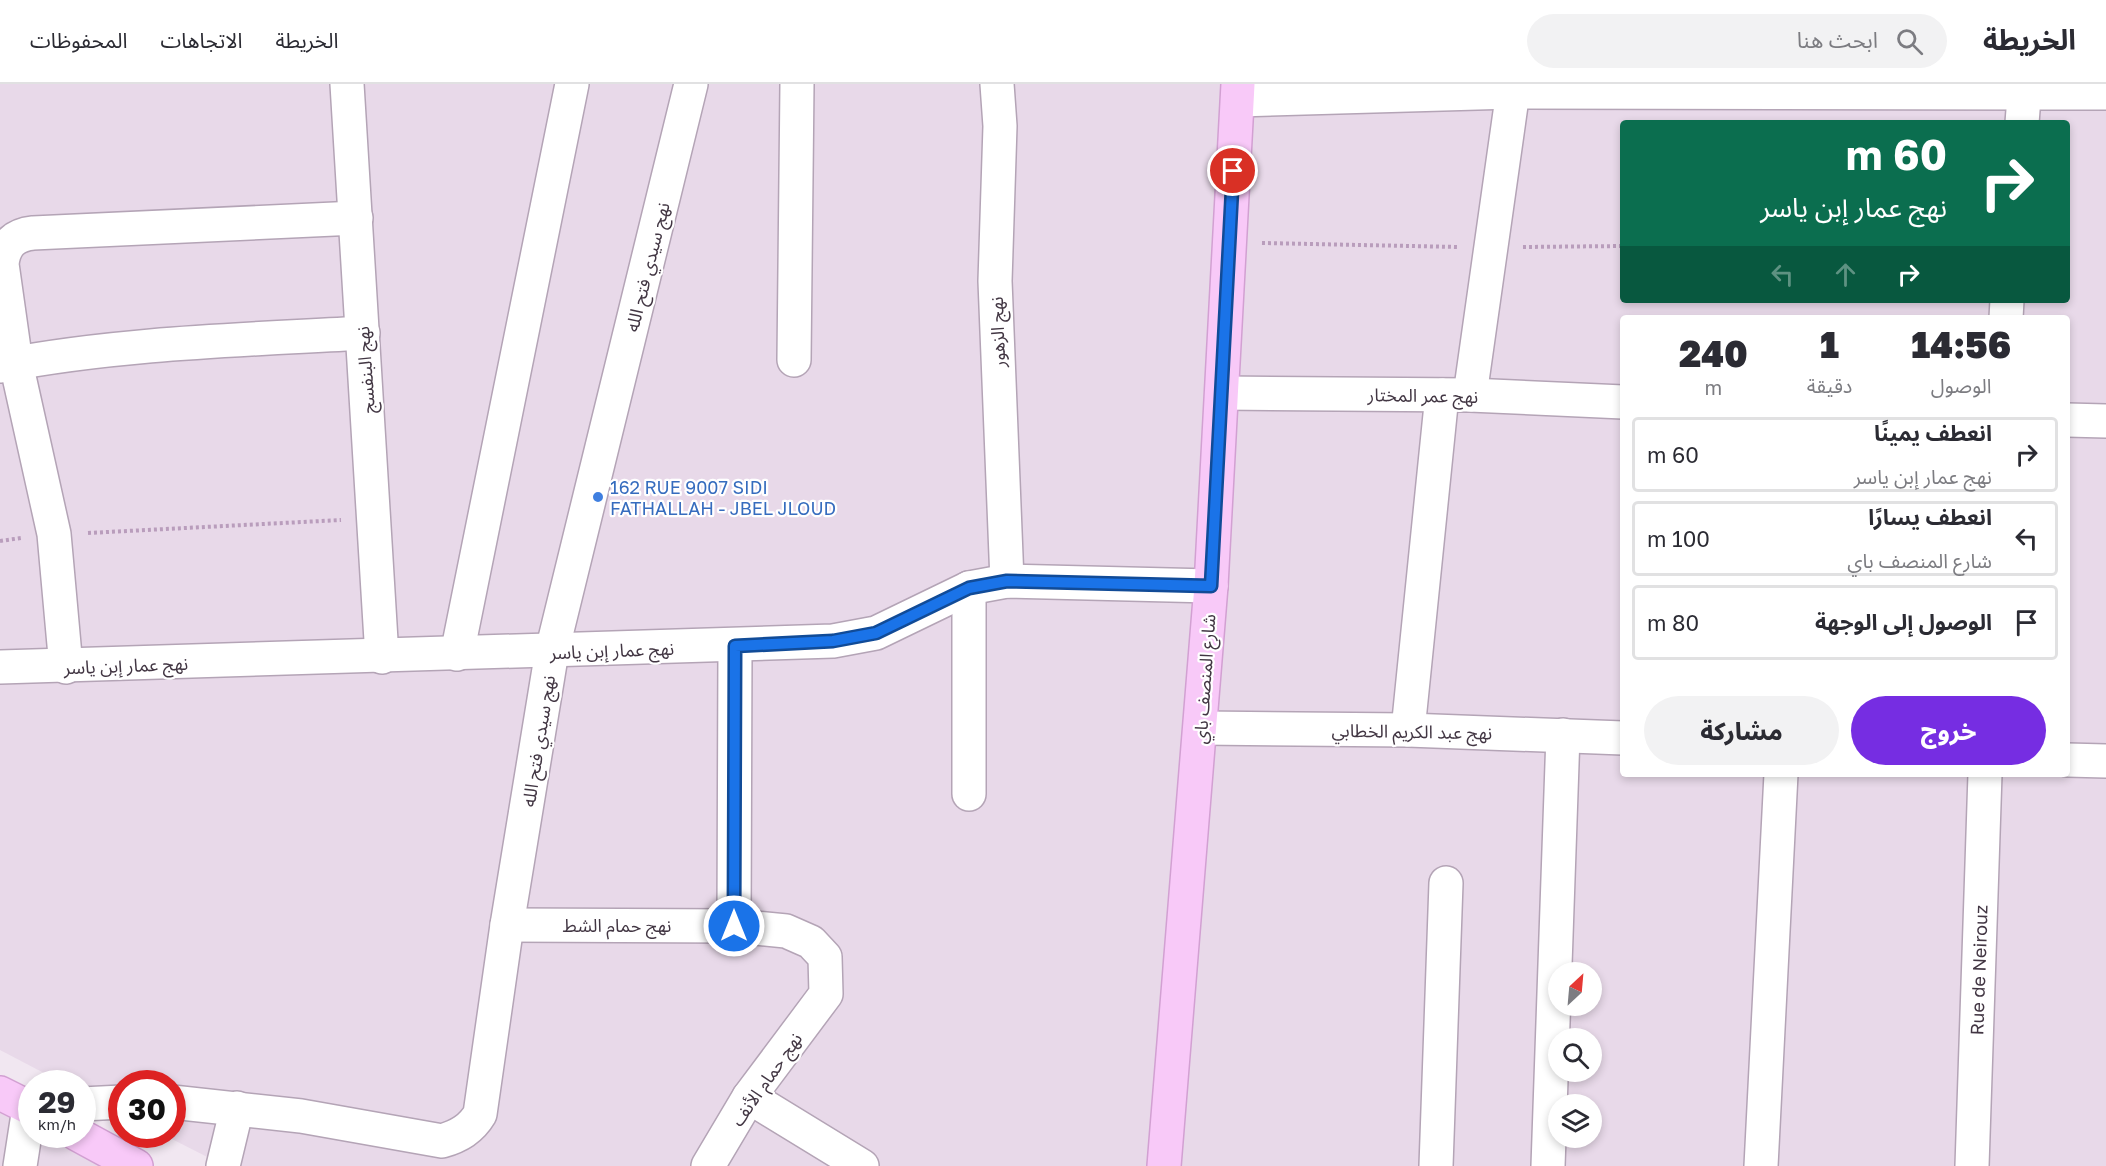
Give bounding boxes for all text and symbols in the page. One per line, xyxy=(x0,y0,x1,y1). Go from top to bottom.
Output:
search box xyxy=(1527,14,1947,68)
text: الخريطة xyxy=(1983,23,2076,56)
icon: search xyxy=(1893,25,1926,58)
text: ابحث هنا xyxy=(1797,26,1878,53)
text: المحفوظات xyxy=(30,27,127,53)
text: الاتجاهات xyxy=(160,27,242,53)
text: الخريطة xyxy=(275,27,338,53)
text: 60 m xyxy=(1846,129,1947,179)
icon: right xyxy=(1968,144,2046,222)
pin xyxy=(1207,145,1258,196)
icon: arrive xyxy=(1216,154,1249,187)
text: نهج عمار إبن ياسر xyxy=(1760,191,1947,223)
street label: نهج سيدي فتح الله xyxy=(620,200,677,335)
icon: left xyxy=(1766,258,1799,291)
icon: ahead xyxy=(1829,258,1862,291)
icon: right xyxy=(1892,258,1925,291)
street label: نهج الزهور xyxy=(985,296,1012,369)
text: 1 xyxy=(1820,323,1839,366)
text: 14:56 xyxy=(1911,323,2011,366)
street label: نهج البنفسج xyxy=(351,325,382,414)
text: 240 xyxy=(1679,332,1748,375)
text: دقيقة xyxy=(1807,373,1852,397)
text: الوصول xyxy=(1931,373,1992,397)
text: m xyxy=(1705,375,1722,399)
street label: نهج عمر المختار xyxy=(1366,383,1479,410)
text: انعطف يمينًا xyxy=(1874,419,1992,446)
icon: right xyxy=(2010,438,2043,471)
text: 60 m xyxy=(1647,441,1699,468)
text: نهج عمار إبن ياسر xyxy=(1854,464,1992,488)
place label: 162 RUE 9007 SIDI FATHALLAH - JBEL JLOUD xyxy=(610,476,836,519)
marker: 162 RUE 9007 SIDI FATHALLAH - JBEL JLOUD xyxy=(591,490,605,504)
text: انعطف يسارًا xyxy=(1868,503,1992,530)
icon: left xyxy=(2010,522,2043,555)
text: 100 m xyxy=(1647,525,1710,552)
text: شارع المنصف باي xyxy=(1847,548,1992,572)
icon: arrive xyxy=(2010,606,2043,639)
text: الوصول إلى الوجهة xyxy=(1815,608,1992,635)
text: 80 m xyxy=(1647,609,1699,636)
street label: شارع المنصف باي xyxy=(1188,613,1224,745)
street label: نهج عمار إبن ياسر xyxy=(548,637,675,666)
street label: نهج عمار إبن ياسر xyxy=(62,652,189,681)
street label: نهج سيدي فتح الله xyxy=(517,674,562,809)
button: مشاركة xyxy=(1644,696,1839,765)
button: خروج xyxy=(1851,696,2046,765)
street label: نهج عبد الكريم الخطابي xyxy=(1331,719,1493,747)
position arrow xyxy=(702,894,766,958)
street label: Rue de Neirouz xyxy=(1965,905,1992,1036)
street label: نهج حمام الشط xyxy=(563,914,671,940)
north arrow xyxy=(1548,962,1602,1016)
map controls xyxy=(1548,962,1602,1148)
street label: نهج حمام الأنف xyxy=(726,1028,810,1132)
button: search xyxy=(1548,1028,1602,1082)
speed limit sign: 30 xyxy=(108,1070,186,1148)
text: 29 xyxy=(38,1084,76,1120)
button: layers xyxy=(1548,1094,1602,1148)
text: km/h xyxy=(38,1115,76,1133)

